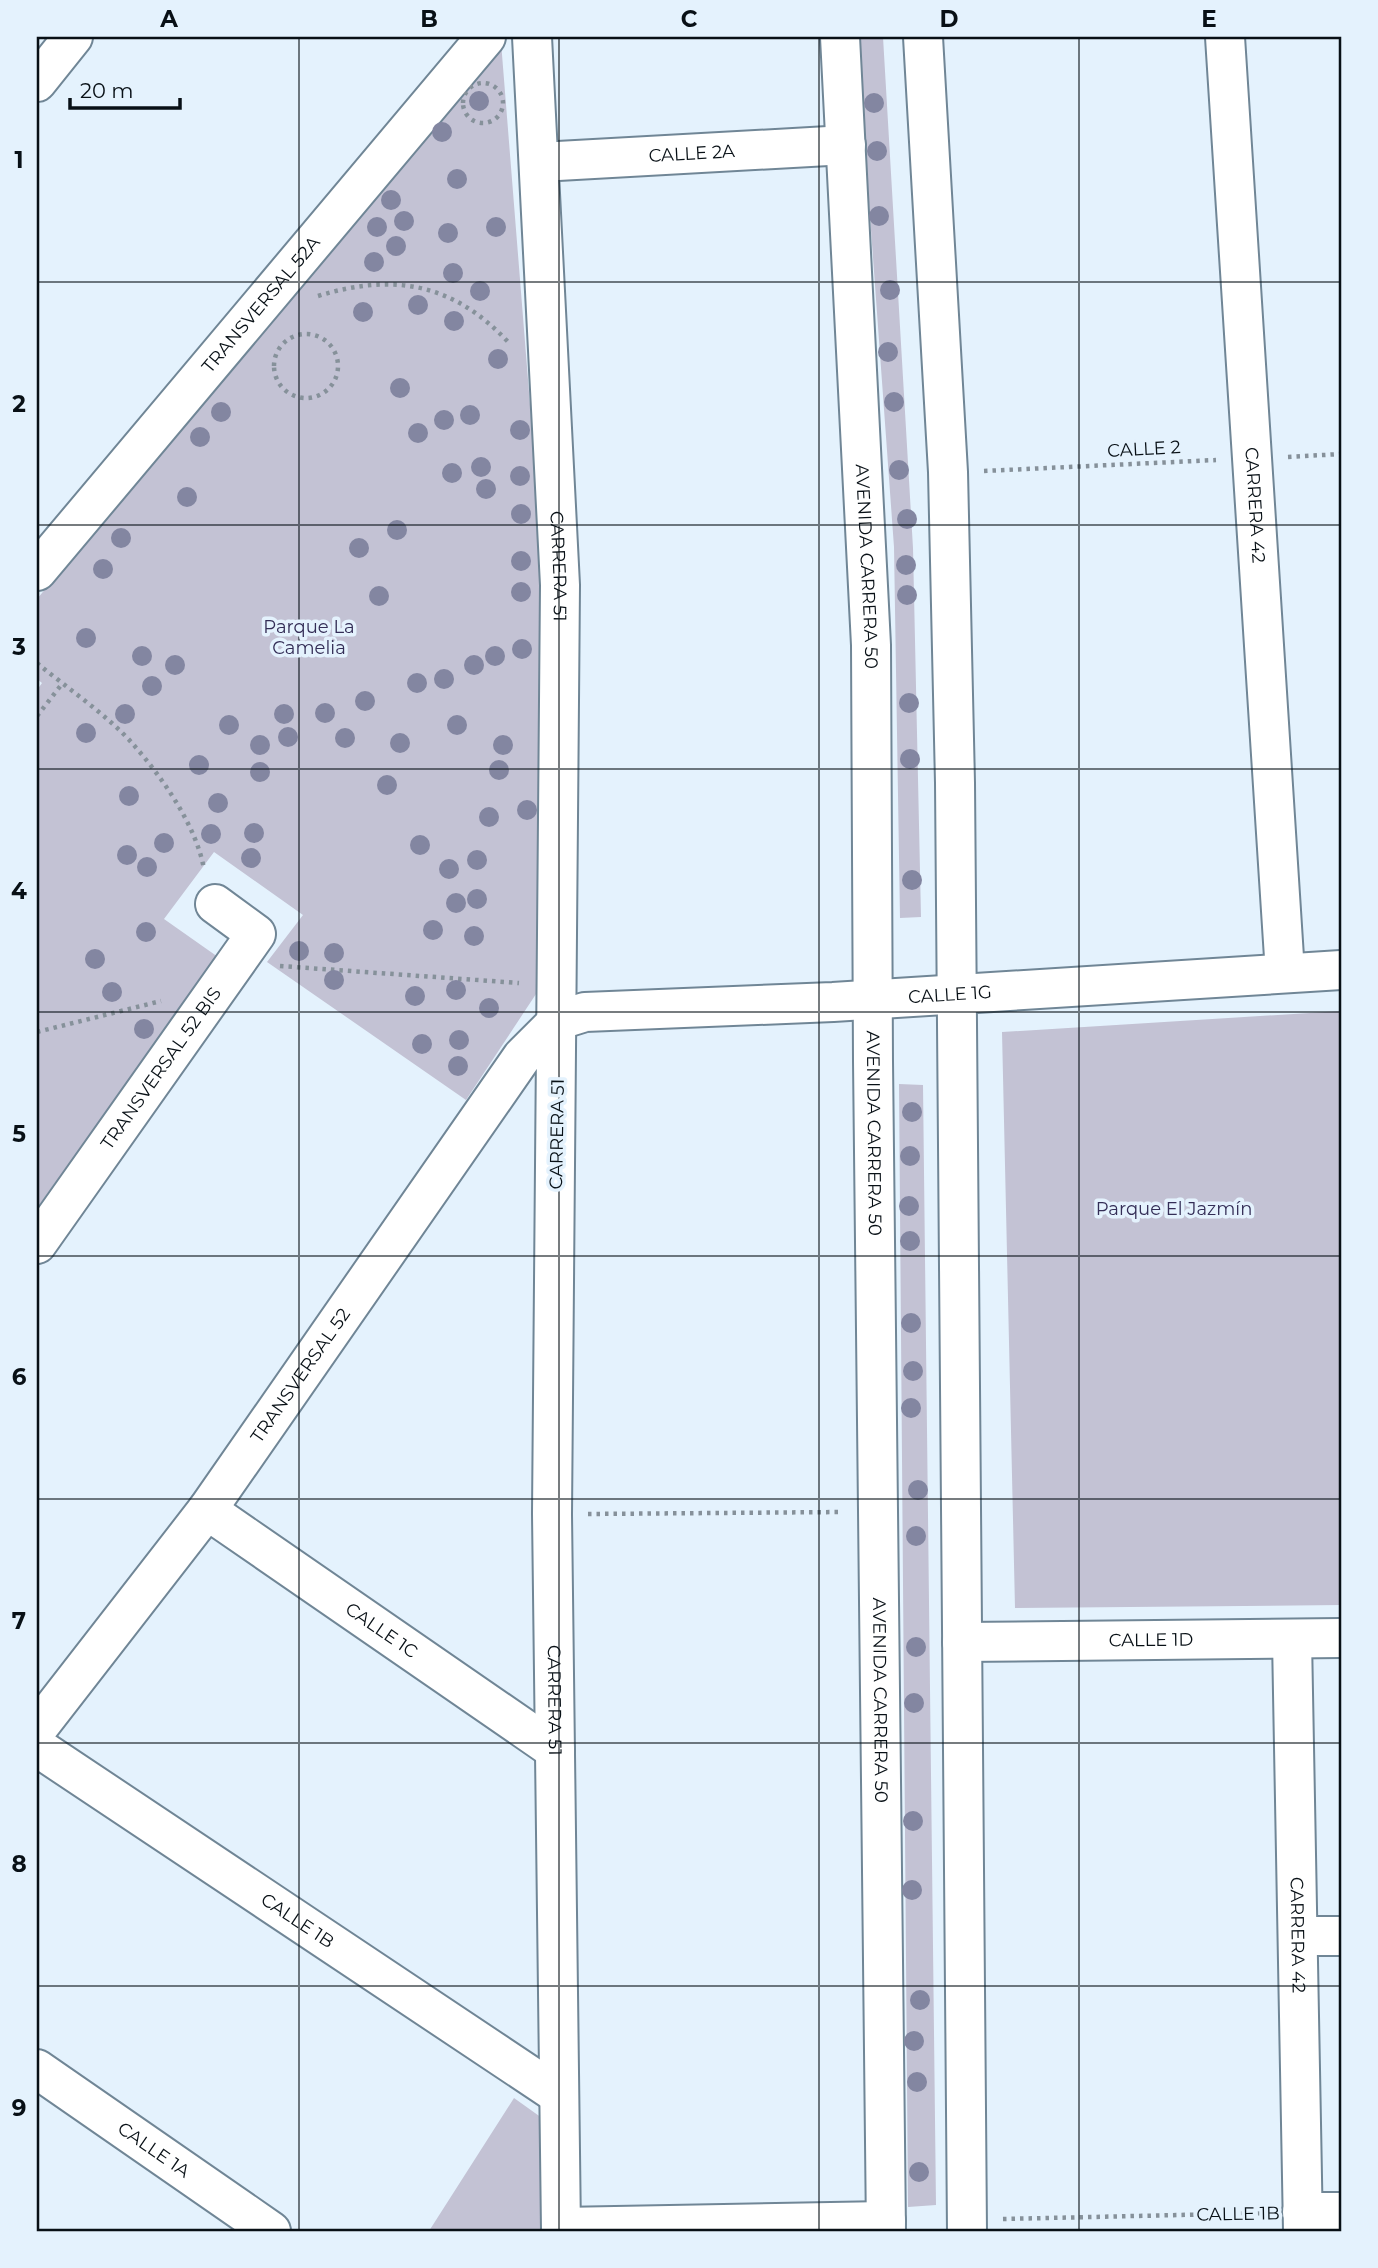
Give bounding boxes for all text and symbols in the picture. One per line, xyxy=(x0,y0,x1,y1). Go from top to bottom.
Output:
text: A xyxy=(159,5,178,33)
text: B xyxy=(420,5,438,33)
text: C xyxy=(681,5,698,33)
text: D xyxy=(940,5,959,33)
text: E xyxy=(1201,5,1217,33)
scale bar xyxy=(70,66,180,110)
text: 20 m xyxy=(80,78,134,103)
street label: CALLE 2A xyxy=(648,140,736,167)
text: 1 xyxy=(14,146,24,174)
street label: TRANSVERSAL 52A xyxy=(197,232,325,378)
text: 2 xyxy=(12,390,26,418)
street label: CALLE 2 xyxy=(1107,436,1181,462)
street label: CARRERA 42 xyxy=(1240,446,1270,564)
street label: AVENIDA CARRERA 50 xyxy=(851,463,882,669)
street label: CARRERA 51 xyxy=(545,510,571,622)
park label: Parque La Camelia xyxy=(263,616,355,659)
text: 3 xyxy=(11,633,26,661)
text: 4 xyxy=(11,877,27,905)
street label: CALLE 1G xyxy=(908,981,993,1008)
street label: TRANSVERSAL 52 BIS xyxy=(96,983,226,1154)
street label: AVENIDA CARRERA 50 xyxy=(862,1031,886,1236)
street label: CARRERA 51 xyxy=(545,1078,569,1190)
text: 5 xyxy=(12,1120,26,1148)
park label: Parque El Jazmín xyxy=(1096,1198,1252,1220)
street label: TRANSVERSAL 52 xyxy=(246,1304,355,1447)
text: 6 xyxy=(12,1363,27,1391)
street label: AVENIDA CARRERA 50 xyxy=(868,1597,892,1803)
street label: CALLE 1C xyxy=(341,1598,422,1663)
text: 7 xyxy=(12,1607,26,1635)
street label: CALLE 1D xyxy=(1109,1629,1193,1651)
street label: CARRERA 51 xyxy=(543,1645,566,1756)
text: 8 xyxy=(11,1850,27,1878)
street label: CARRERA 42 xyxy=(1285,1877,1310,1993)
street label: CALLE 1B xyxy=(257,1888,338,1953)
text: 9 xyxy=(12,2094,26,2122)
street label: CALLE 1A xyxy=(113,2117,194,2182)
street label: CALLE 1B xyxy=(1196,2202,1280,2226)

